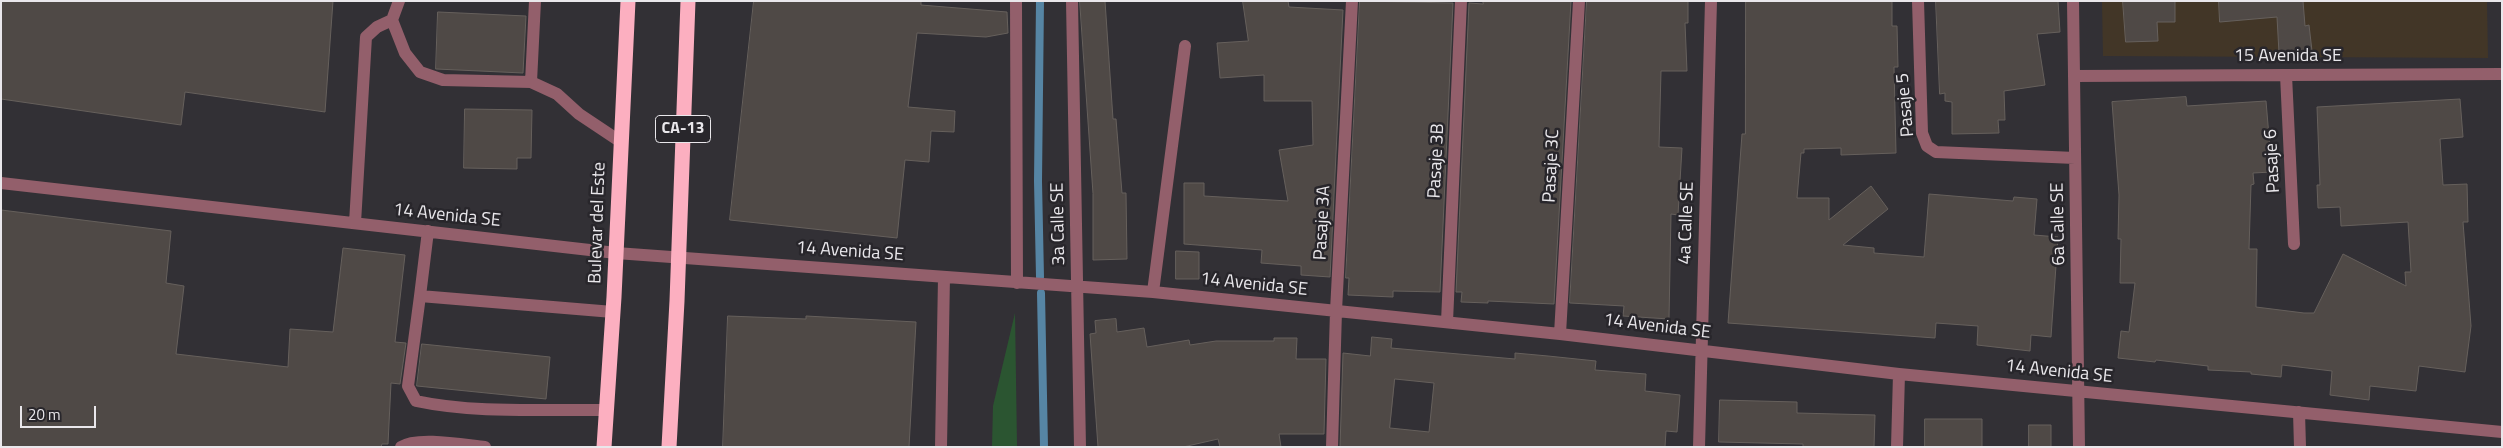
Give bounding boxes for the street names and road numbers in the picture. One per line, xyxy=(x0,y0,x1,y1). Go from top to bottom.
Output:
street label: 15 Avenida SE xyxy=(2234,46,2342,68)
street label: Pasaje 5 xyxy=(1892,72,1920,138)
road number: CA-13 xyxy=(656,116,710,142)
street label: Pasaje 3B xyxy=(1424,123,1450,199)
street label: Pasaje 6 xyxy=(2261,128,2285,194)
street label: Pasaje 3C xyxy=(1539,129,1565,203)
street label: Bulevar del Este xyxy=(585,162,611,284)
street label: 4a Calle SE xyxy=(1675,181,1699,265)
street label: 3a Calle SE xyxy=(1047,182,1071,266)
street label: 6a Calle SE xyxy=(2047,182,2071,266)
street label: Pasaje 3A xyxy=(1310,185,1336,261)
street label: 14 Avenida SE xyxy=(392,200,502,232)
street label: 14 Avenida SE xyxy=(795,237,905,267)
street label: 14 Avenida SE xyxy=(1199,269,1309,301)
street label: 14 Avenida SE xyxy=(1602,310,1712,344)
street label: 14 Avenida SE xyxy=(2004,356,2114,388)

